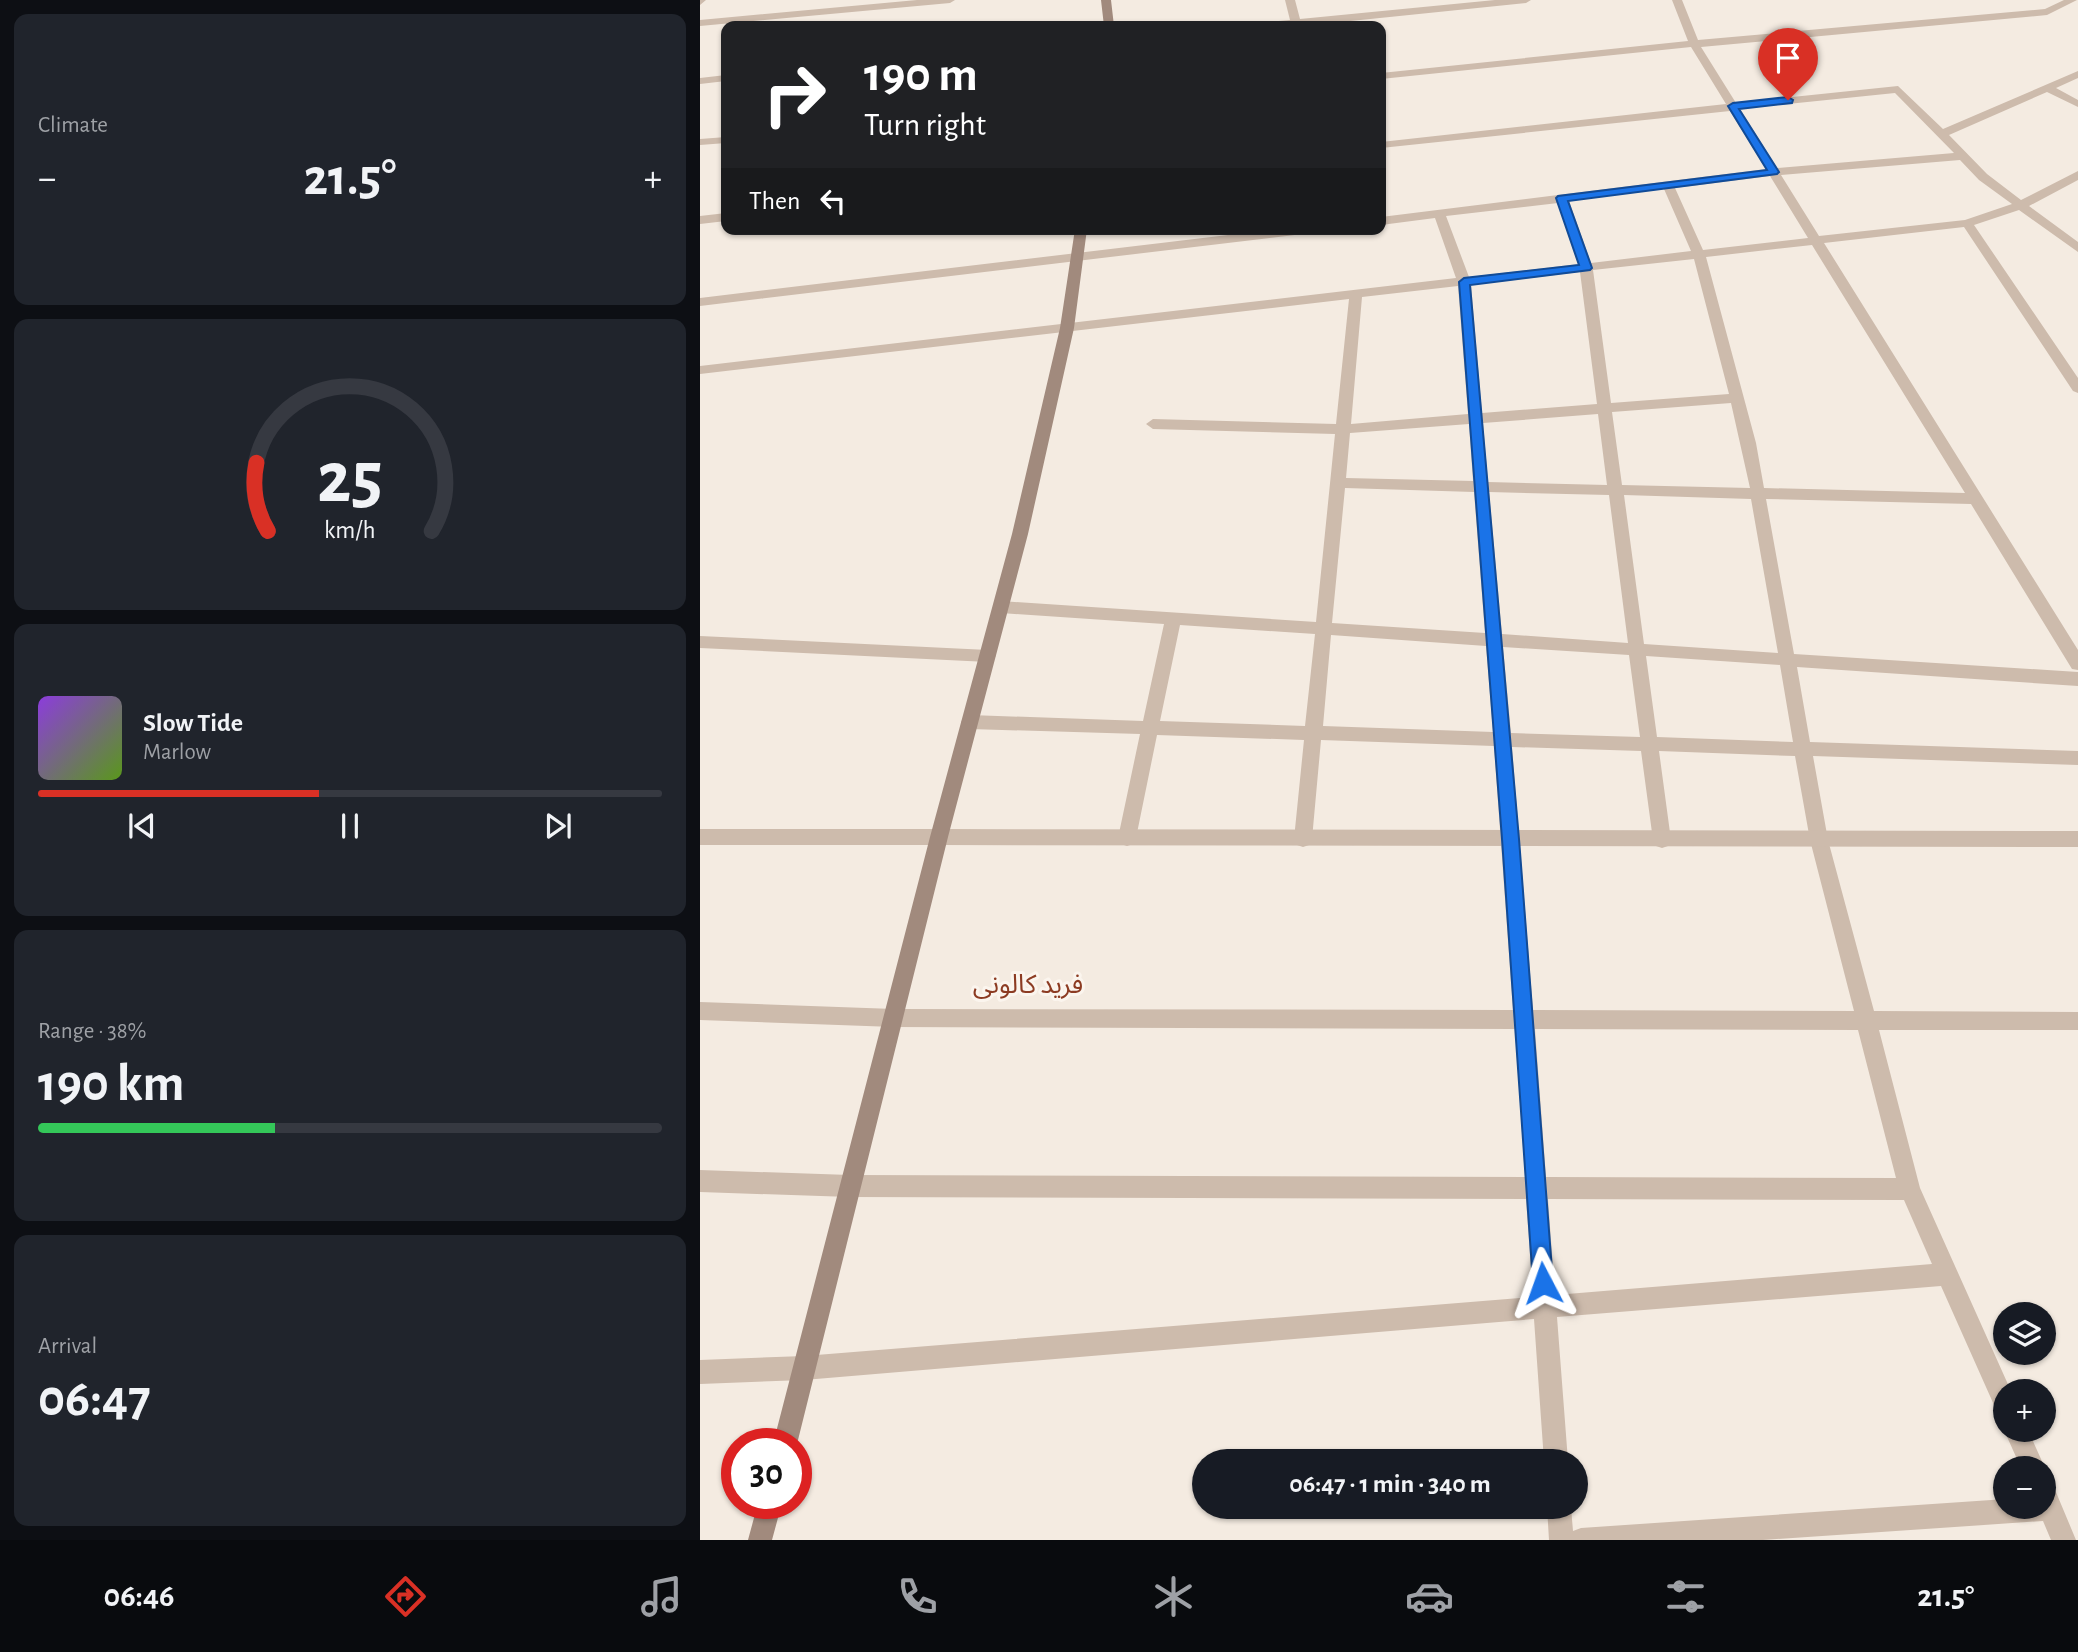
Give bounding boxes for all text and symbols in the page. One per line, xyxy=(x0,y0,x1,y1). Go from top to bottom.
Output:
pin xyxy=(1758,28,1818,100)
icon: arrive xyxy=(1769,39,1807,77)
icon: right xyxy=(749,49,840,140)
text: 190 m xyxy=(864,51,978,100)
text: Turn right xyxy=(864,109,986,141)
text: Climate xyxy=(38,114,108,137)
text: 21.5° xyxy=(304,152,396,204)
text: − xyxy=(38,160,56,198)
text: + xyxy=(644,160,662,198)
icon: left xyxy=(814,182,852,220)
text: Then xyxy=(749,188,800,214)
text: 25 xyxy=(317,443,383,516)
text: km/h xyxy=(324,518,376,543)
text: Slow Tide xyxy=(143,710,243,736)
text: Marlow xyxy=(143,741,211,764)
icon: previous xyxy=(123,807,161,845)
icon: pause xyxy=(331,807,369,845)
icon: next xyxy=(539,807,577,845)
district label: فرید کالونی xyxy=(973,972,1083,999)
text: Range · 38% xyxy=(38,1020,147,1043)
text: 190 km xyxy=(38,1058,184,1110)
position arrow xyxy=(1506,1246,1580,1320)
map controls xyxy=(1993,1302,2056,1519)
button: layers xyxy=(1993,1302,2056,1365)
text: Arrival xyxy=(38,1335,97,1358)
text: 06:47 xyxy=(38,1373,151,1425)
button: + xyxy=(1993,1379,2056,1442)
speed limit sign: 30 xyxy=(721,1428,812,1519)
button: − xyxy=(1993,1456,2056,1519)
text: 06:47 · 1 min · 340 m xyxy=(1289,1471,1491,1497)
icon: directions xyxy=(381,1572,430,1621)
icon: music xyxy=(637,1572,686,1621)
icon: phone xyxy=(893,1572,942,1621)
icon: climate xyxy=(1149,1572,1198,1621)
icon: car xyxy=(1405,1572,1454,1621)
icon: filters xyxy=(1661,1572,1710,1621)
text: 06:46 xyxy=(103,1580,175,1612)
text: 21.5° xyxy=(1917,1580,1974,1612)

